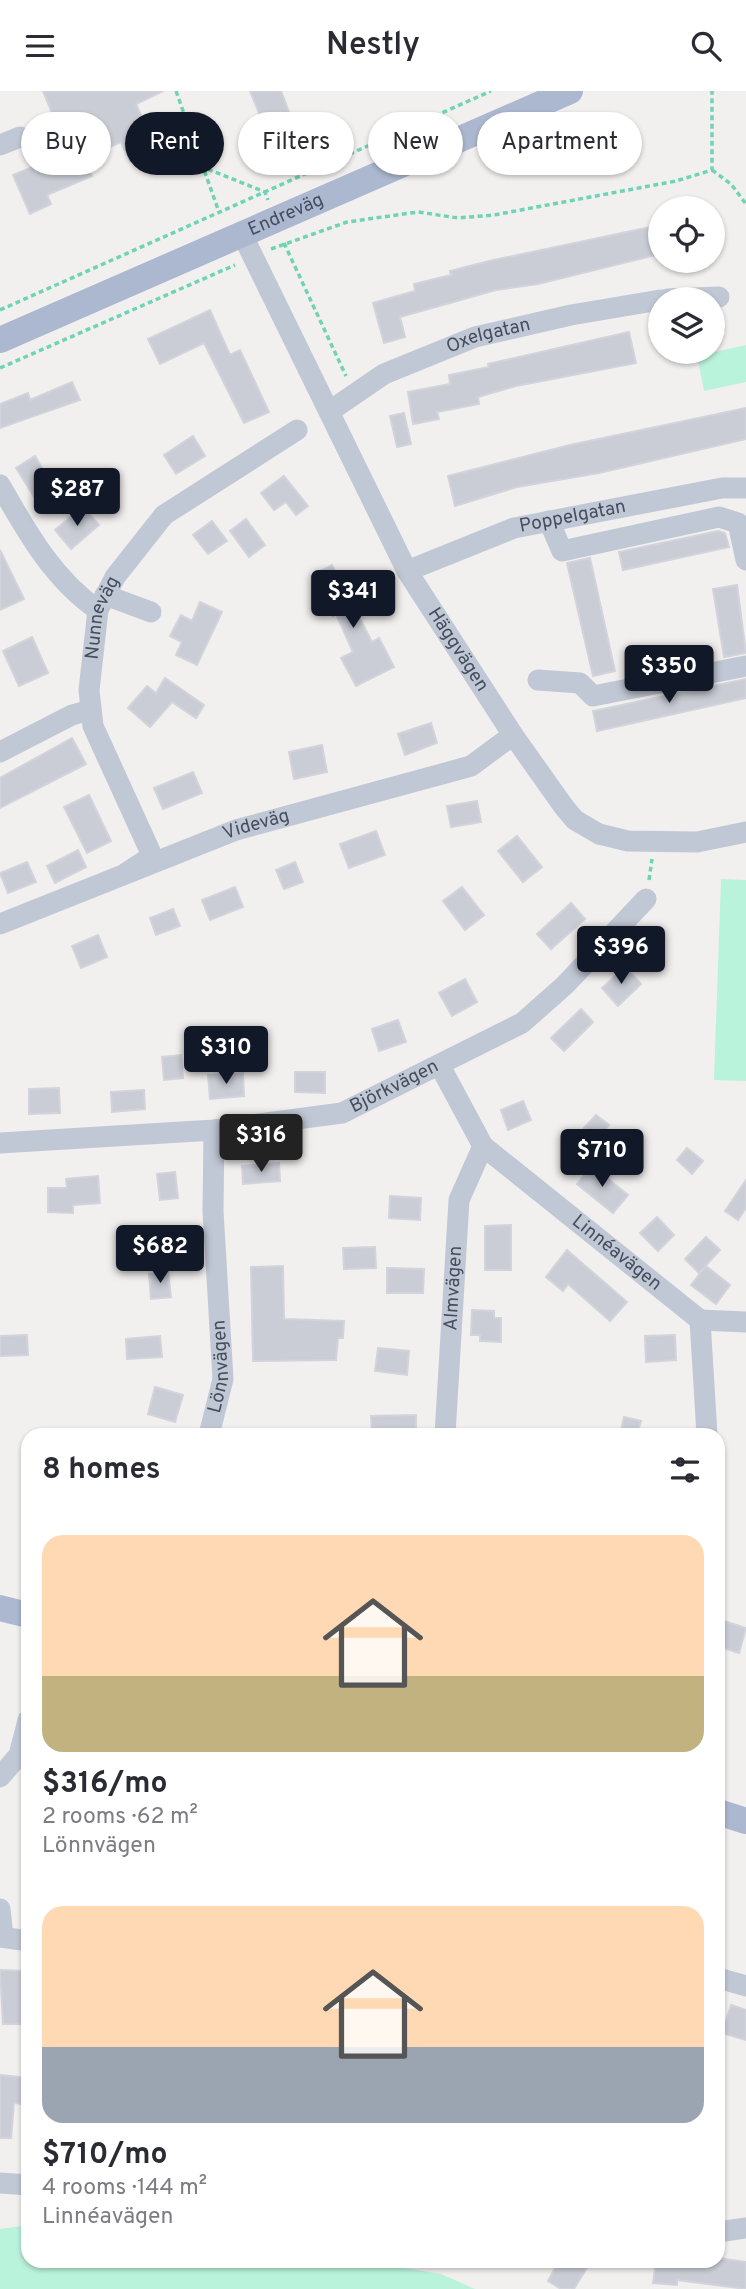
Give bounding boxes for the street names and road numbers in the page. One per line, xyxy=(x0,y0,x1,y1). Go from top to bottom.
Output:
street label: Endreväg xyxy=(245,188,327,242)
street label: Oxelgatan xyxy=(443,313,533,359)
street label: Poppelgatan xyxy=(517,495,628,539)
street label: Nunneväg xyxy=(81,572,125,661)
street label: Häggvägen xyxy=(422,603,494,696)
street label: Videväg xyxy=(220,804,292,846)
street label: Björkvägen xyxy=(346,1055,443,1119)
street label: Linnéavägen xyxy=(567,1210,666,1296)
street label: Almvägen xyxy=(439,1245,468,1331)
street label: Lönnvägen xyxy=(203,1319,235,1416)

